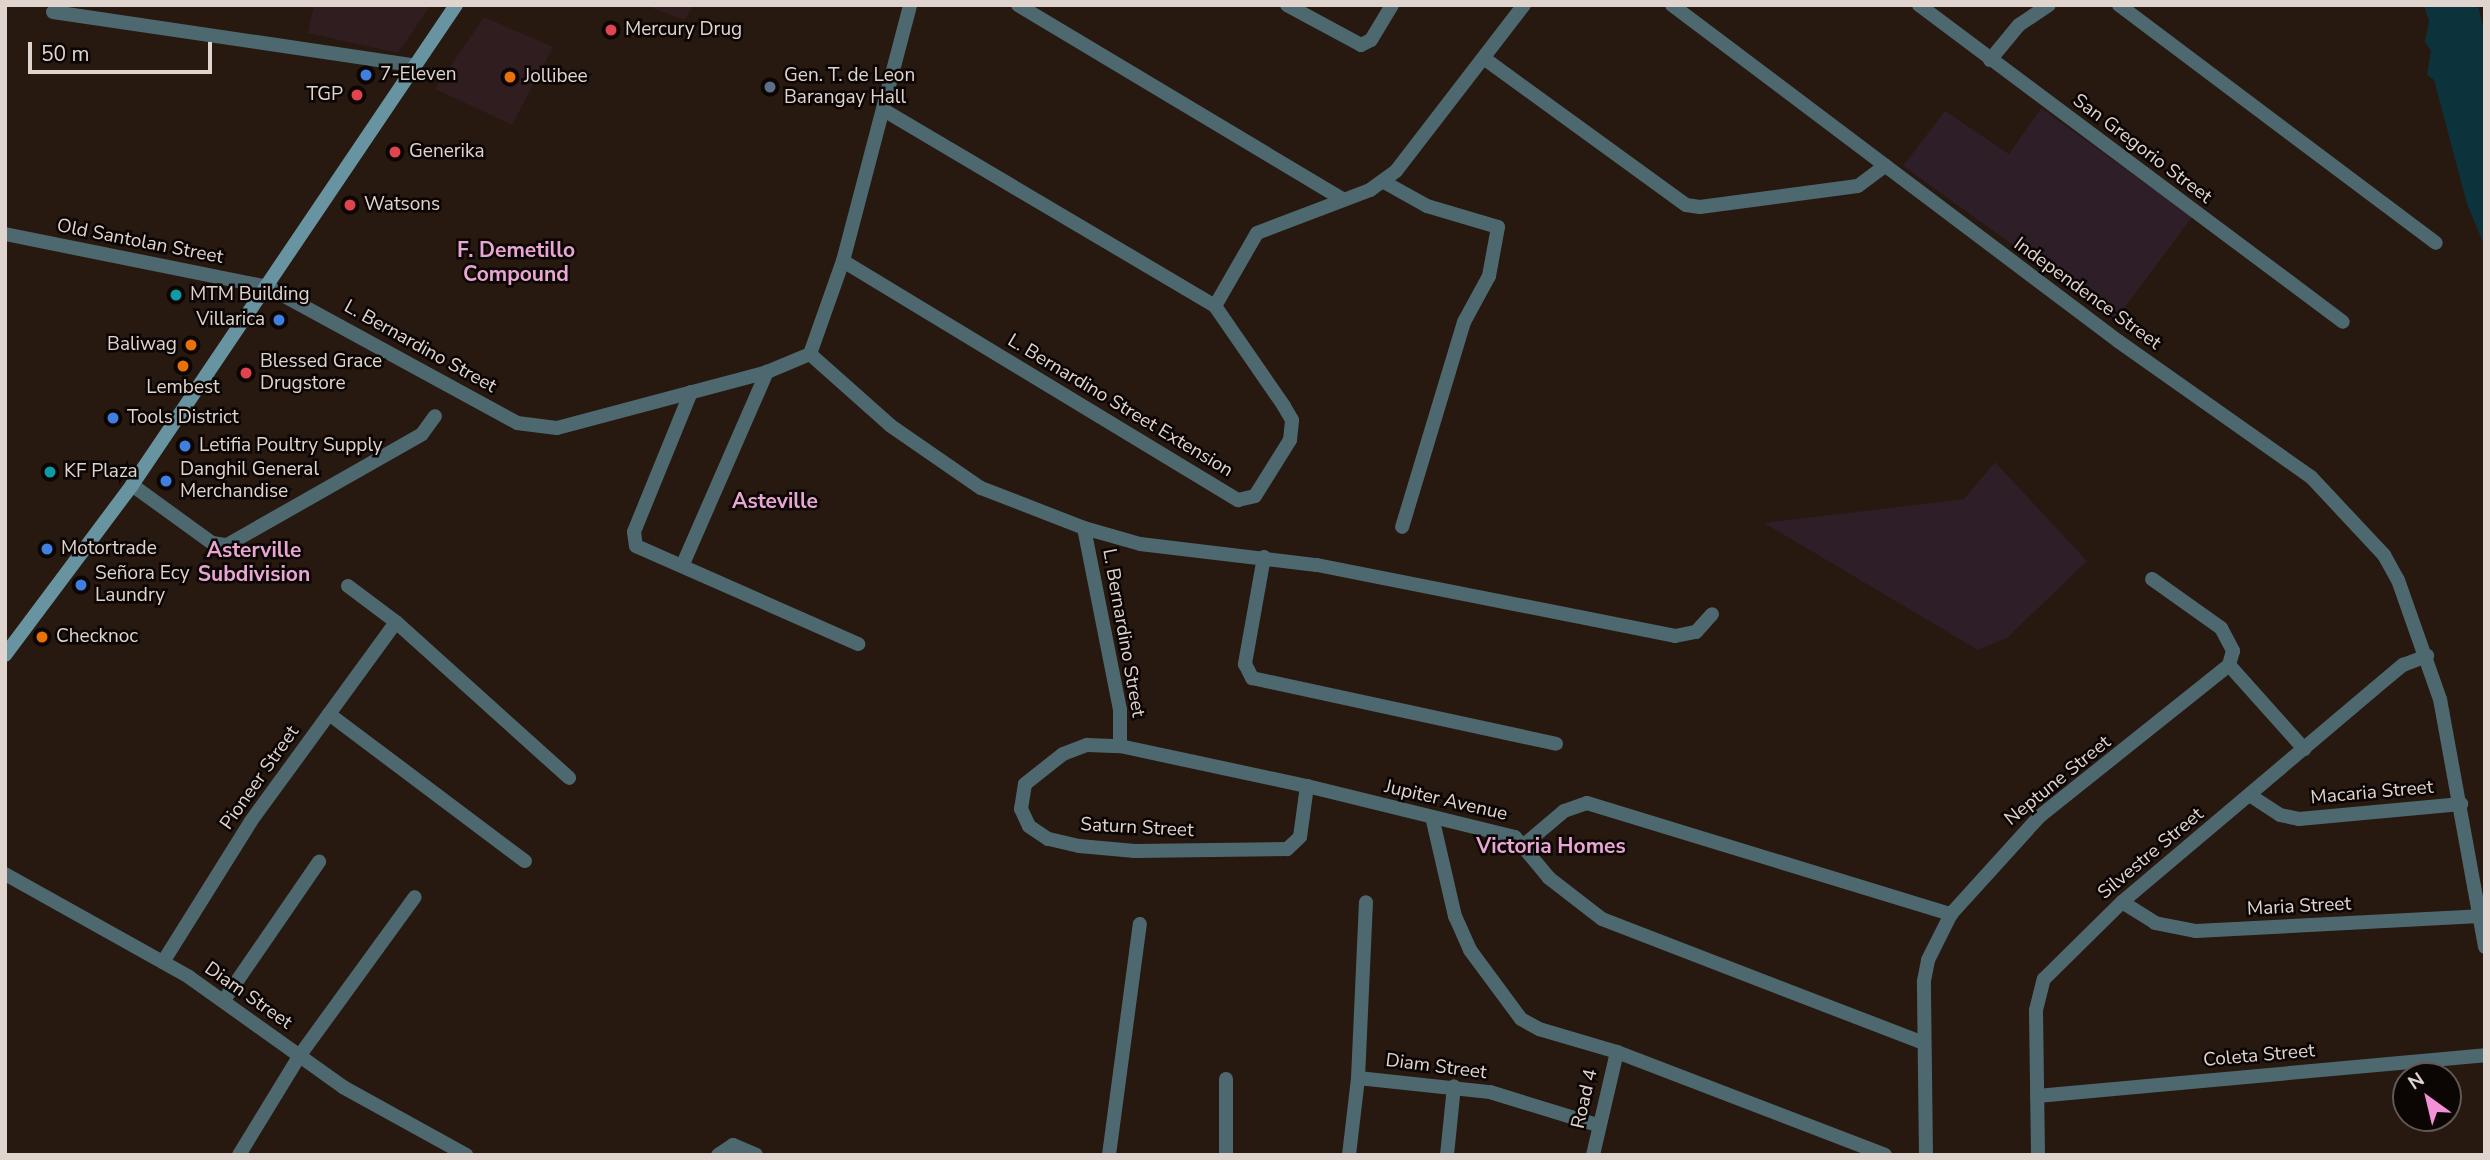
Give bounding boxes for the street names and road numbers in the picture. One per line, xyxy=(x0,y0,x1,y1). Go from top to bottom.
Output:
street label: San Gregorio Street xyxy=(2068,89,2216,209)
street label: Old Santolan Street xyxy=(55,215,225,269)
street label: Independence Street xyxy=(2009,233,2165,355)
street label: L. Bernardino Street xyxy=(340,296,500,398)
street label: L. Bernardino Street Extension xyxy=(1003,330,1237,482)
street label: L. Bernardino Street xyxy=(1097,547,1149,719)
street label: Pioneer Street xyxy=(216,722,304,834)
street label: Neptune Street xyxy=(2000,731,2116,831)
street label: Jupiter Avenue xyxy=(1382,776,1510,826)
street label: Macaria Street xyxy=(2310,776,2434,810)
street label: Silvestre Street xyxy=(2094,803,2208,905)
street label: Saturn Street xyxy=(1080,814,1194,842)
street label: Maria Street xyxy=(2246,893,2352,921)
street label: Diam Street xyxy=(200,958,296,1034)
street label: Coleta Street xyxy=(2202,1040,2316,1072)
street label: Diam Street xyxy=(1384,1049,1488,1085)
street label: Road 4 xyxy=(1567,1067,1603,1131)

